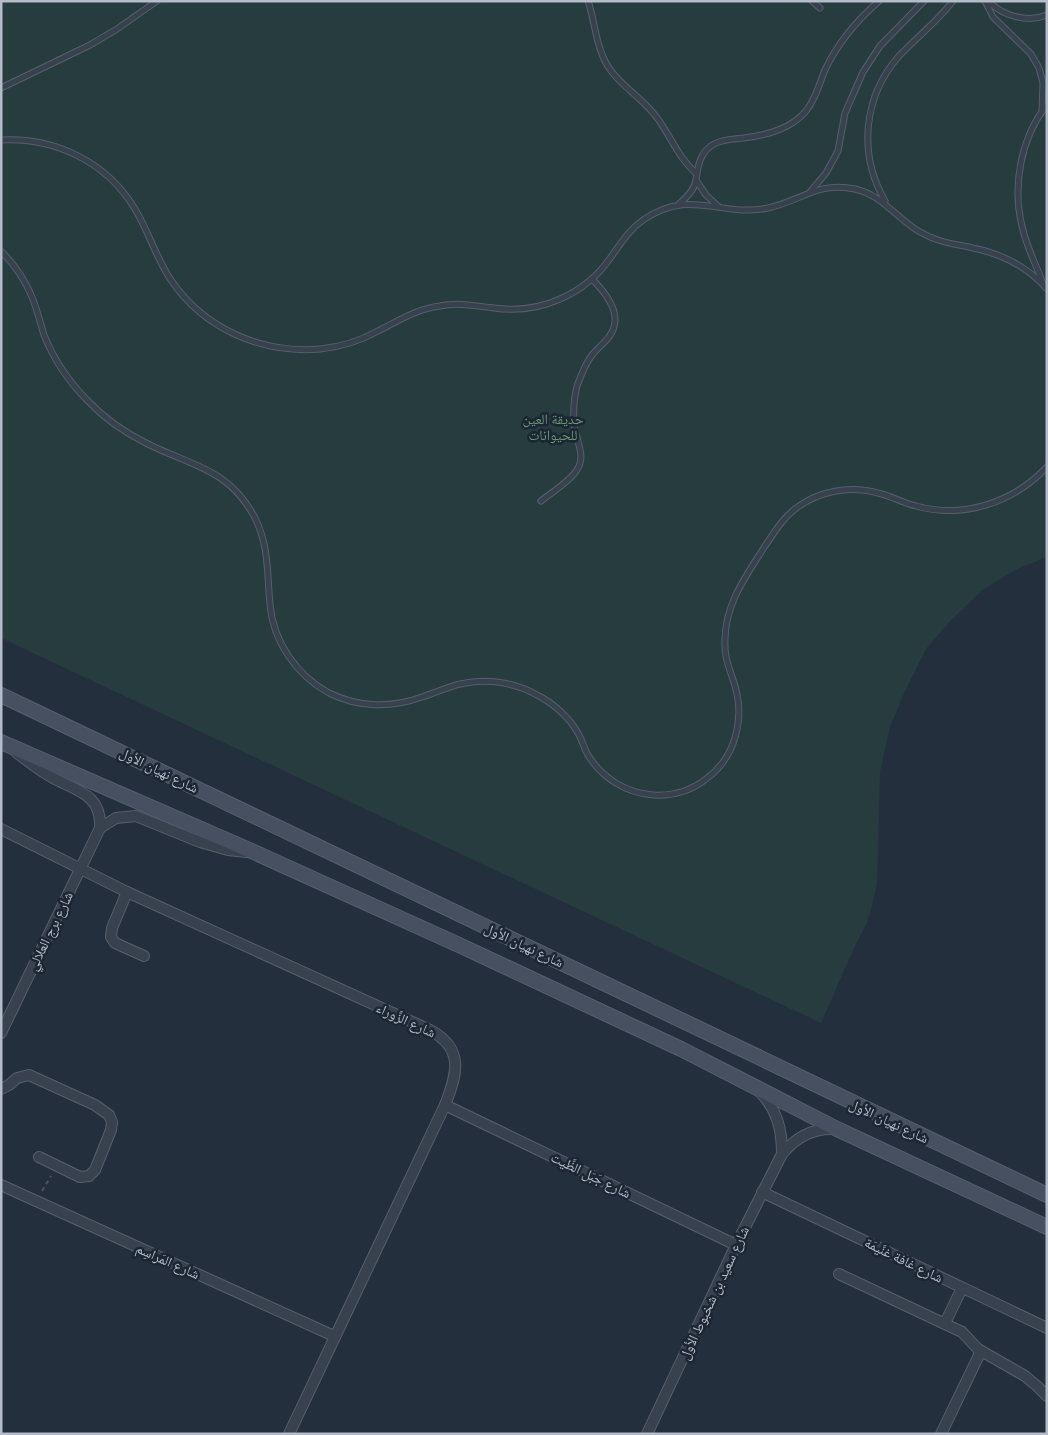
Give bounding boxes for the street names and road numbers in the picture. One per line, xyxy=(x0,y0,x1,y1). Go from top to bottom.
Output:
street label: شارع نهيان الأول xyxy=(116,744,201,798)
street label: شارع برج العلالي xyxy=(24,889,79,975)
street label: شارع نهيان الأول xyxy=(481,920,566,972)
street label: شارع الزَّوراء xyxy=(373,999,438,1043)
street label: شارع نهيان الأول xyxy=(846,1096,931,1148)
street label: شارع جَبَل الظَّيت xyxy=(548,1148,634,1203)
street label: شارع سعيد بن شخبوط الأول xyxy=(676,1224,754,1363)
street label: شارع غافة غنَّيمَة xyxy=(861,1234,946,1288)
street label: شارع المَراسِم xyxy=(133,1240,202,1284)

